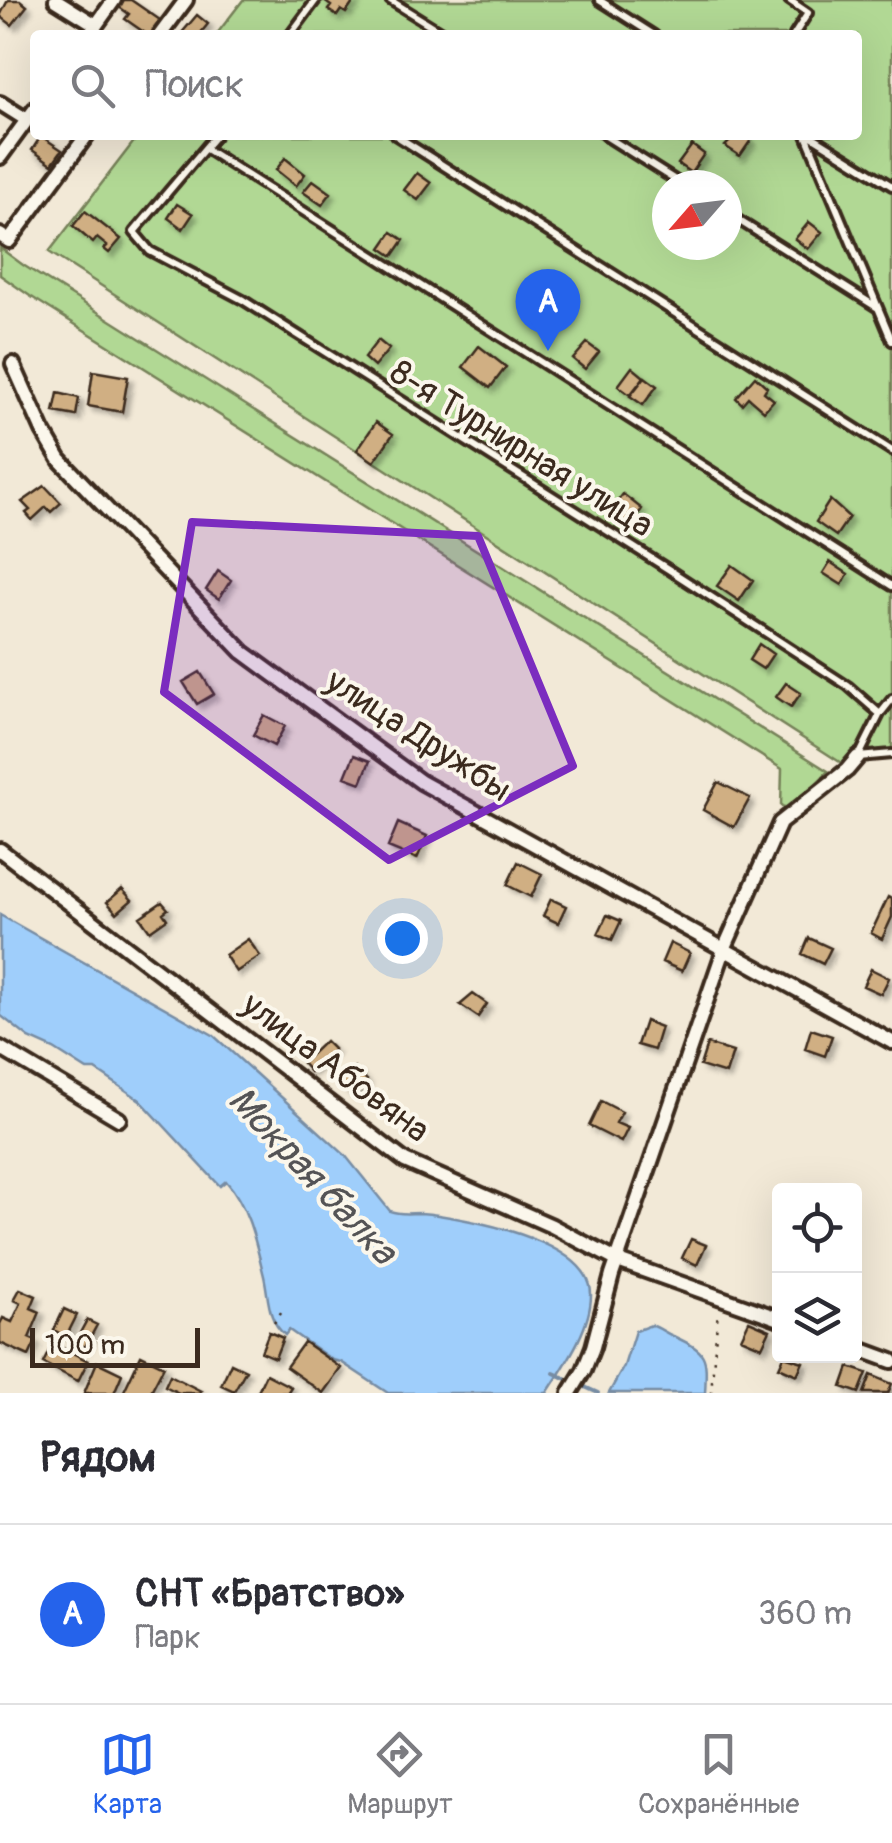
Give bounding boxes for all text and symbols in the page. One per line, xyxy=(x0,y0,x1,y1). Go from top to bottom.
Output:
search box xyxy=(30,30,862,140)
icon: search xyxy=(65,58,120,113)
text: Поиск xyxy=(145,61,244,109)
north arrow xyxy=(652,170,742,260)
pin: A xyxy=(516,268,580,351)
street label: 8-я Турнирная улица xyxy=(382,350,661,548)
street label: улица Дружбы xyxy=(317,659,519,812)
your location xyxy=(377,913,428,964)
street label: улица Абовяна xyxy=(232,982,438,1153)
water label: Мокрая балка xyxy=(218,1077,408,1276)
map controls xyxy=(772,1183,862,1363)
button: locate xyxy=(772,1183,862,1273)
button: layers xyxy=(772,1273,862,1363)
scale bar xyxy=(30,1323,200,1368)
text: 100 m xyxy=(45,1328,125,1363)
text: Рядом xyxy=(40,1432,156,1484)
text: СНТ «Братство» xyxy=(135,1570,404,1618)
text: A xyxy=(62,1594,83,1634)
text: 360 m xyxy=(758,1594,852,1634)
text: Парк xyxy=(135,1618,201,1658)
tab: Карта xyxy=(93,1727,162,1822)
tab: Маршрут xyxy=(347,1727,453,1822)
tab: Сохранённые xyxy=(638,1727,799,1822)

